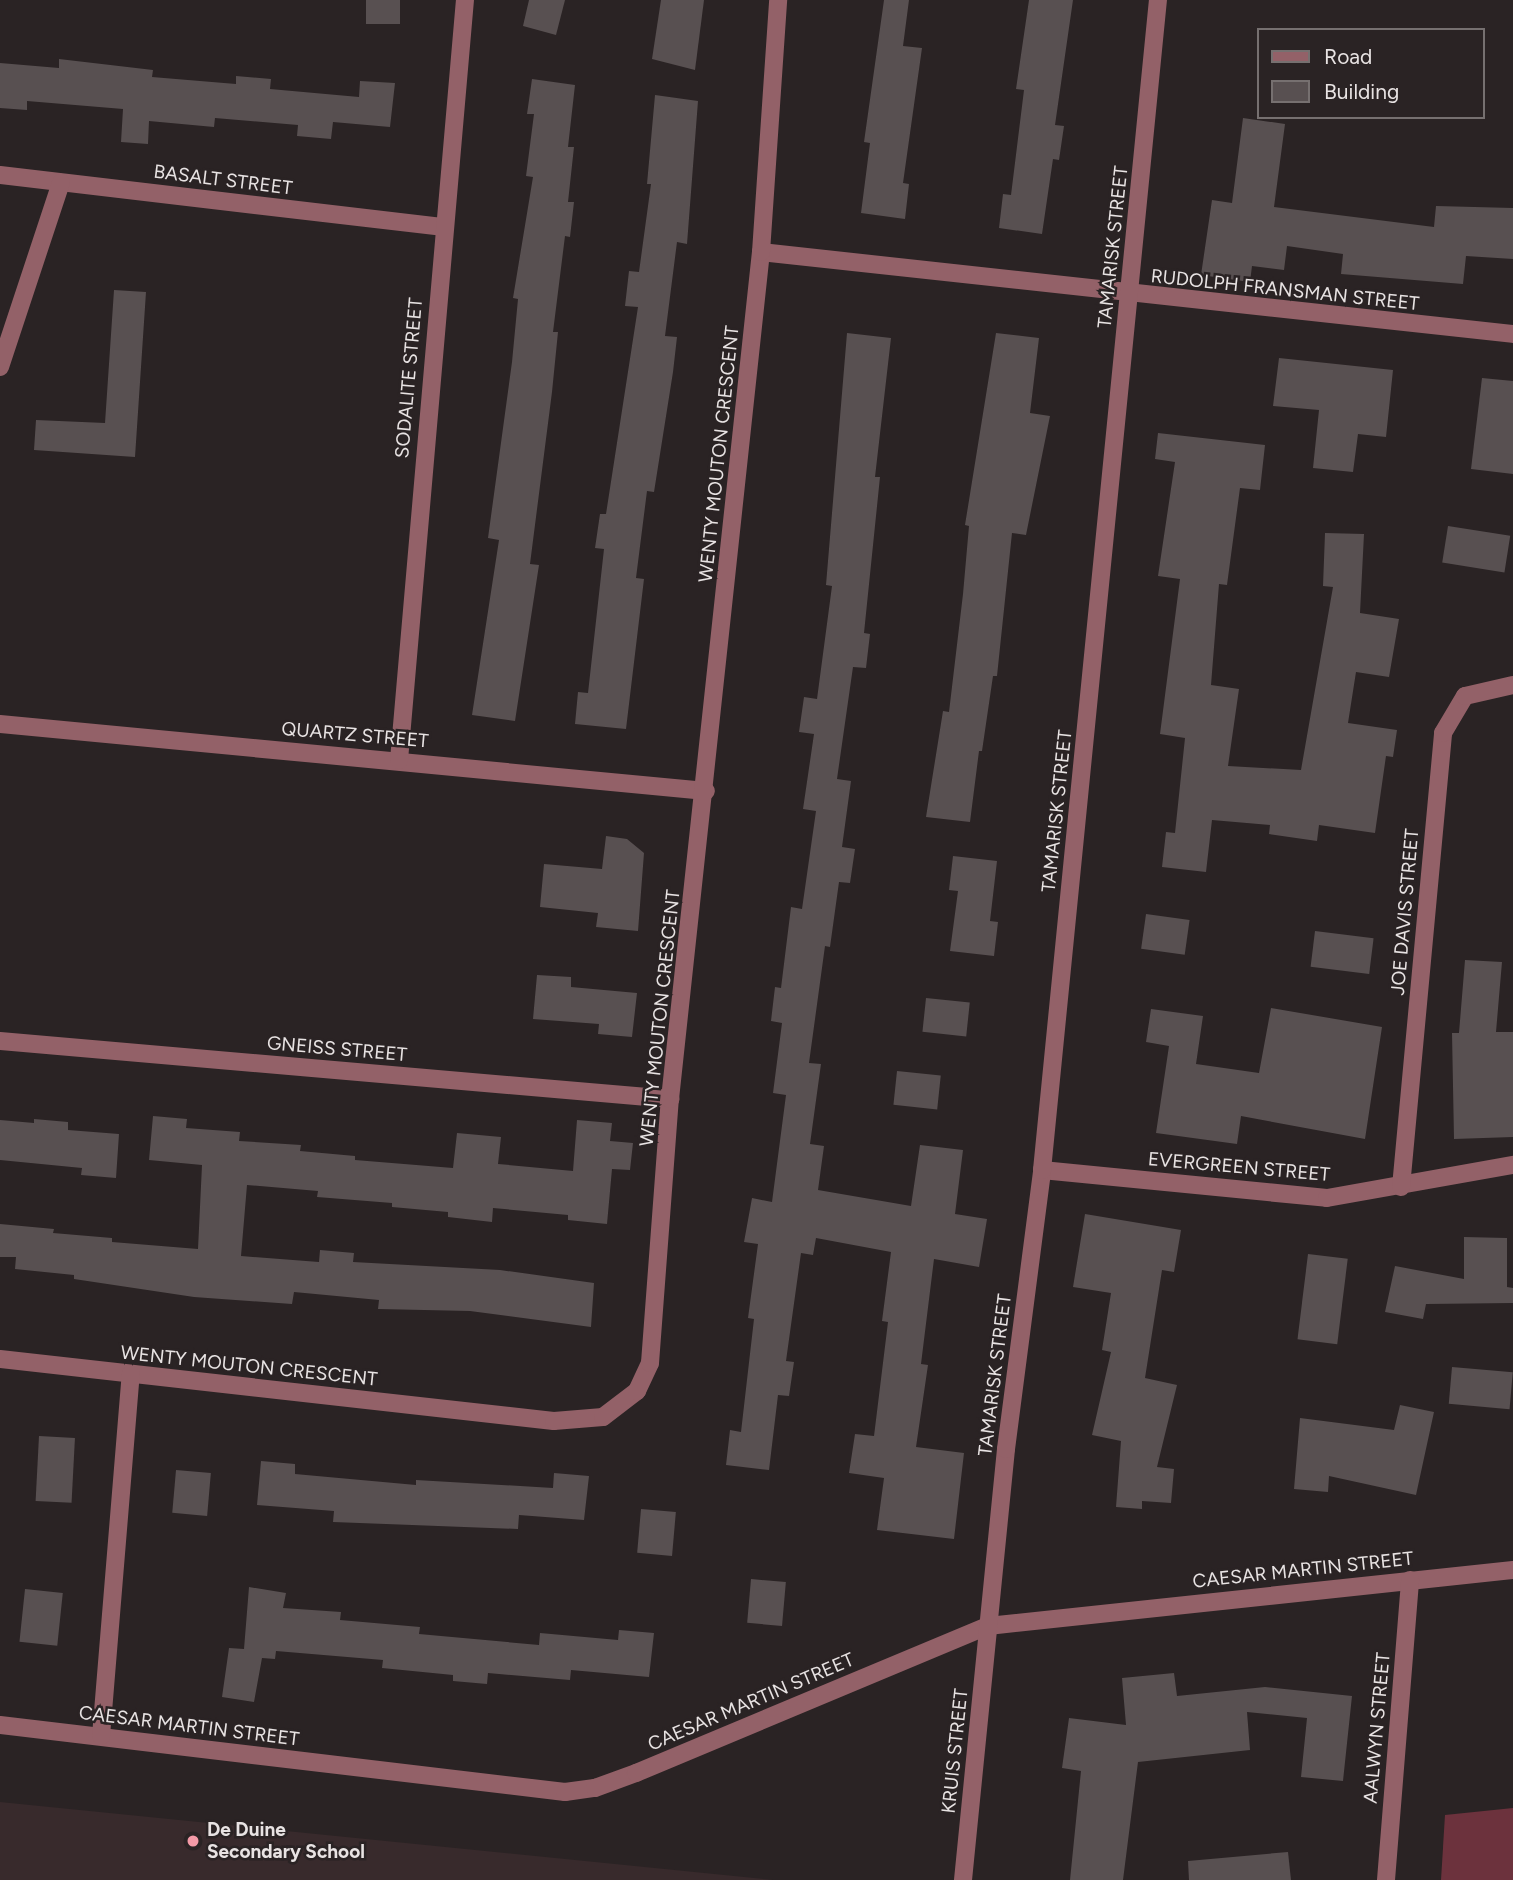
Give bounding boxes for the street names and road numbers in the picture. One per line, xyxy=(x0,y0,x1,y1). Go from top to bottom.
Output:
street label: BASALT STREET xyxy=(152,160,294,200)
street label: TAMARISK STREET xyxy=(1093,165,1133,329)
street label: RUDOLPH FRANSMAN STREET xyxy=(1150,265,1420,315)
street label: SODALITE STREET xyxy=(391,297,427,459)
street label: WENTY MOUTON CRESCENT xyxy=(694,324,744,584)
street label: QUARTZ STREET xyxy=(281,717,429,753)
street label: TAMARISK STREET xyxy=(1037,729,1077,893)
street label: JOE DAVIS STREET xyxy=(1386,828,1424,996)
street label: WENTY MOUTON CRESCENT xyxy=(635,888,685,1148)
street label: GNEISS STREET xyxy=(266,1032,408,1066)
street label: EVERGREEN STREET xyxy=(1147,1148,1331,1186)
street label: TAMARISK STREET xyxy=(974,1293,1016,1457)
street label: WENTY MOUTON CRESCENT xyxy=(119,1341,379,1391)
street label: CAESAR MARTIN STREET xyxy=(1192,1547,1414,1593)
street label: CAESAR MARTIN STREET xyxy=(644,1648,858,1756)
street label: AALWYN STREET xyxy=(1359,1651,1395,1805)
street label: KRUIS STREET xyxy=(937,1687,973,1815)
street label: CAESAR MARTIN STREET xyxy=(78,1701,300,1751)

